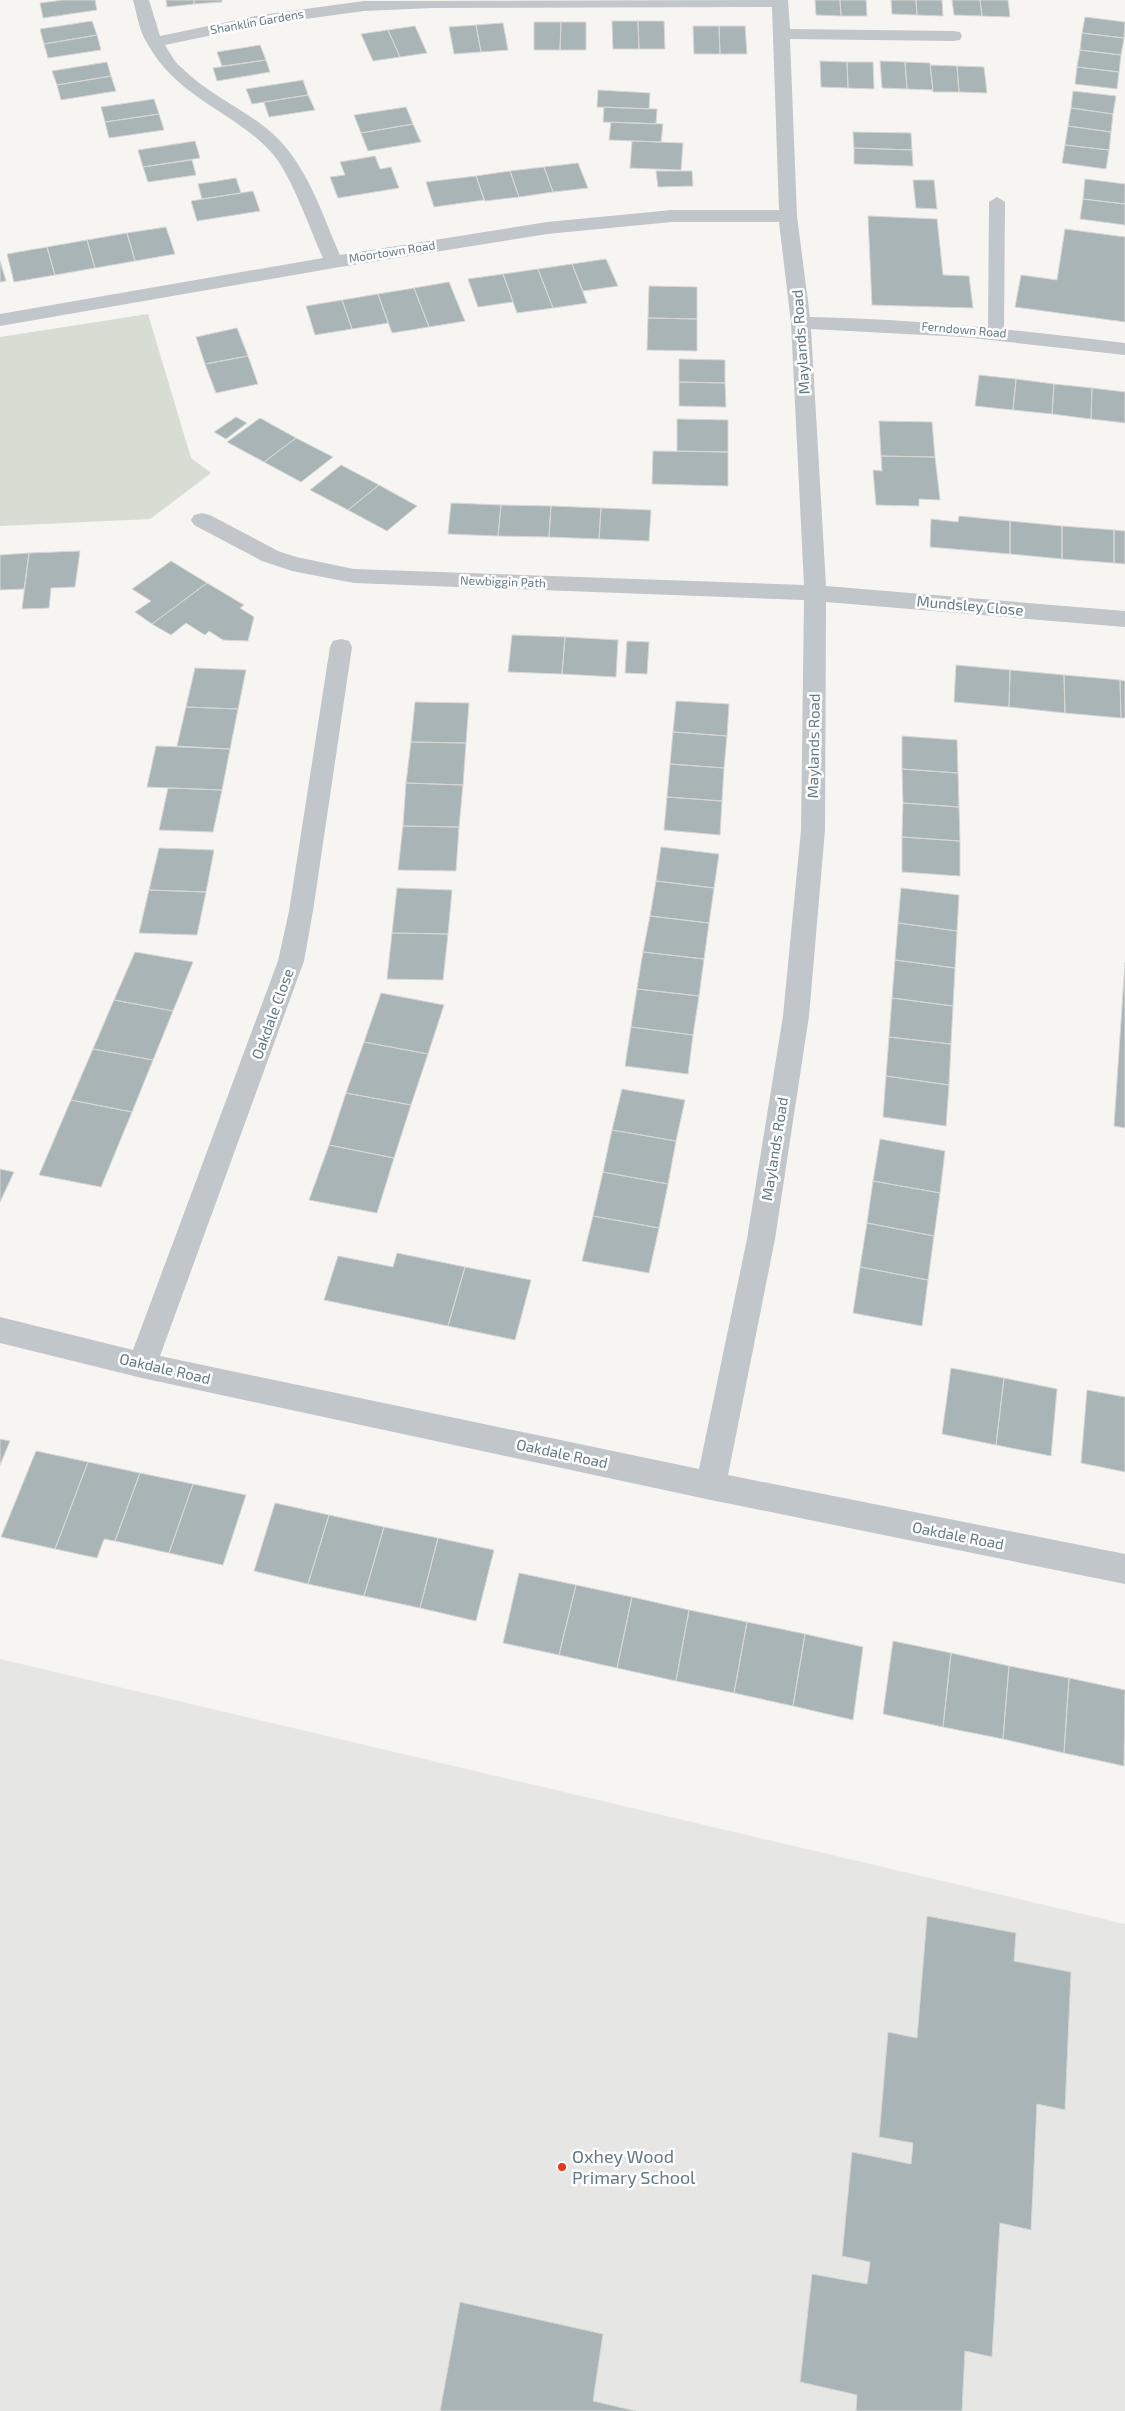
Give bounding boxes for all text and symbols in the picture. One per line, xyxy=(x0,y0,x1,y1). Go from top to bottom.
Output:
street label: Shanklin Gardens xyxy=(209,6,305,36)
street label: Moortown Road xyxy=(348,237,436,265)
street label: Maylands Road xyxy=(787,289,813,395)
street label: Ferndown Road xyxy=(921,318,1007,340)
street label: Newbiggin Path xyxy=(460,573,546,589)
street label: Mundsley Close xyxy=(916,591,1024,619)
street label: Maylands Road xyxy=(803,693,823,799)
street label: Oakdale Close xyxy=(247,966,297,1062)
street label: Maylands Road xyxy=(757,1096,791,1202)
street label: Oakdale Road xyxy=(118,1349,213,1387)
street label: Oakdale Road xyxy=(515,1435,610,1471)
street label: Oakdale Road xyxy=(911,1517,1006,1553)
place label: Oxhey Wood Primary School xyxy=(572,2145,696,2188)
marker: Oxhey Wood Primary School xyxy=(556,2161,568,2173)

